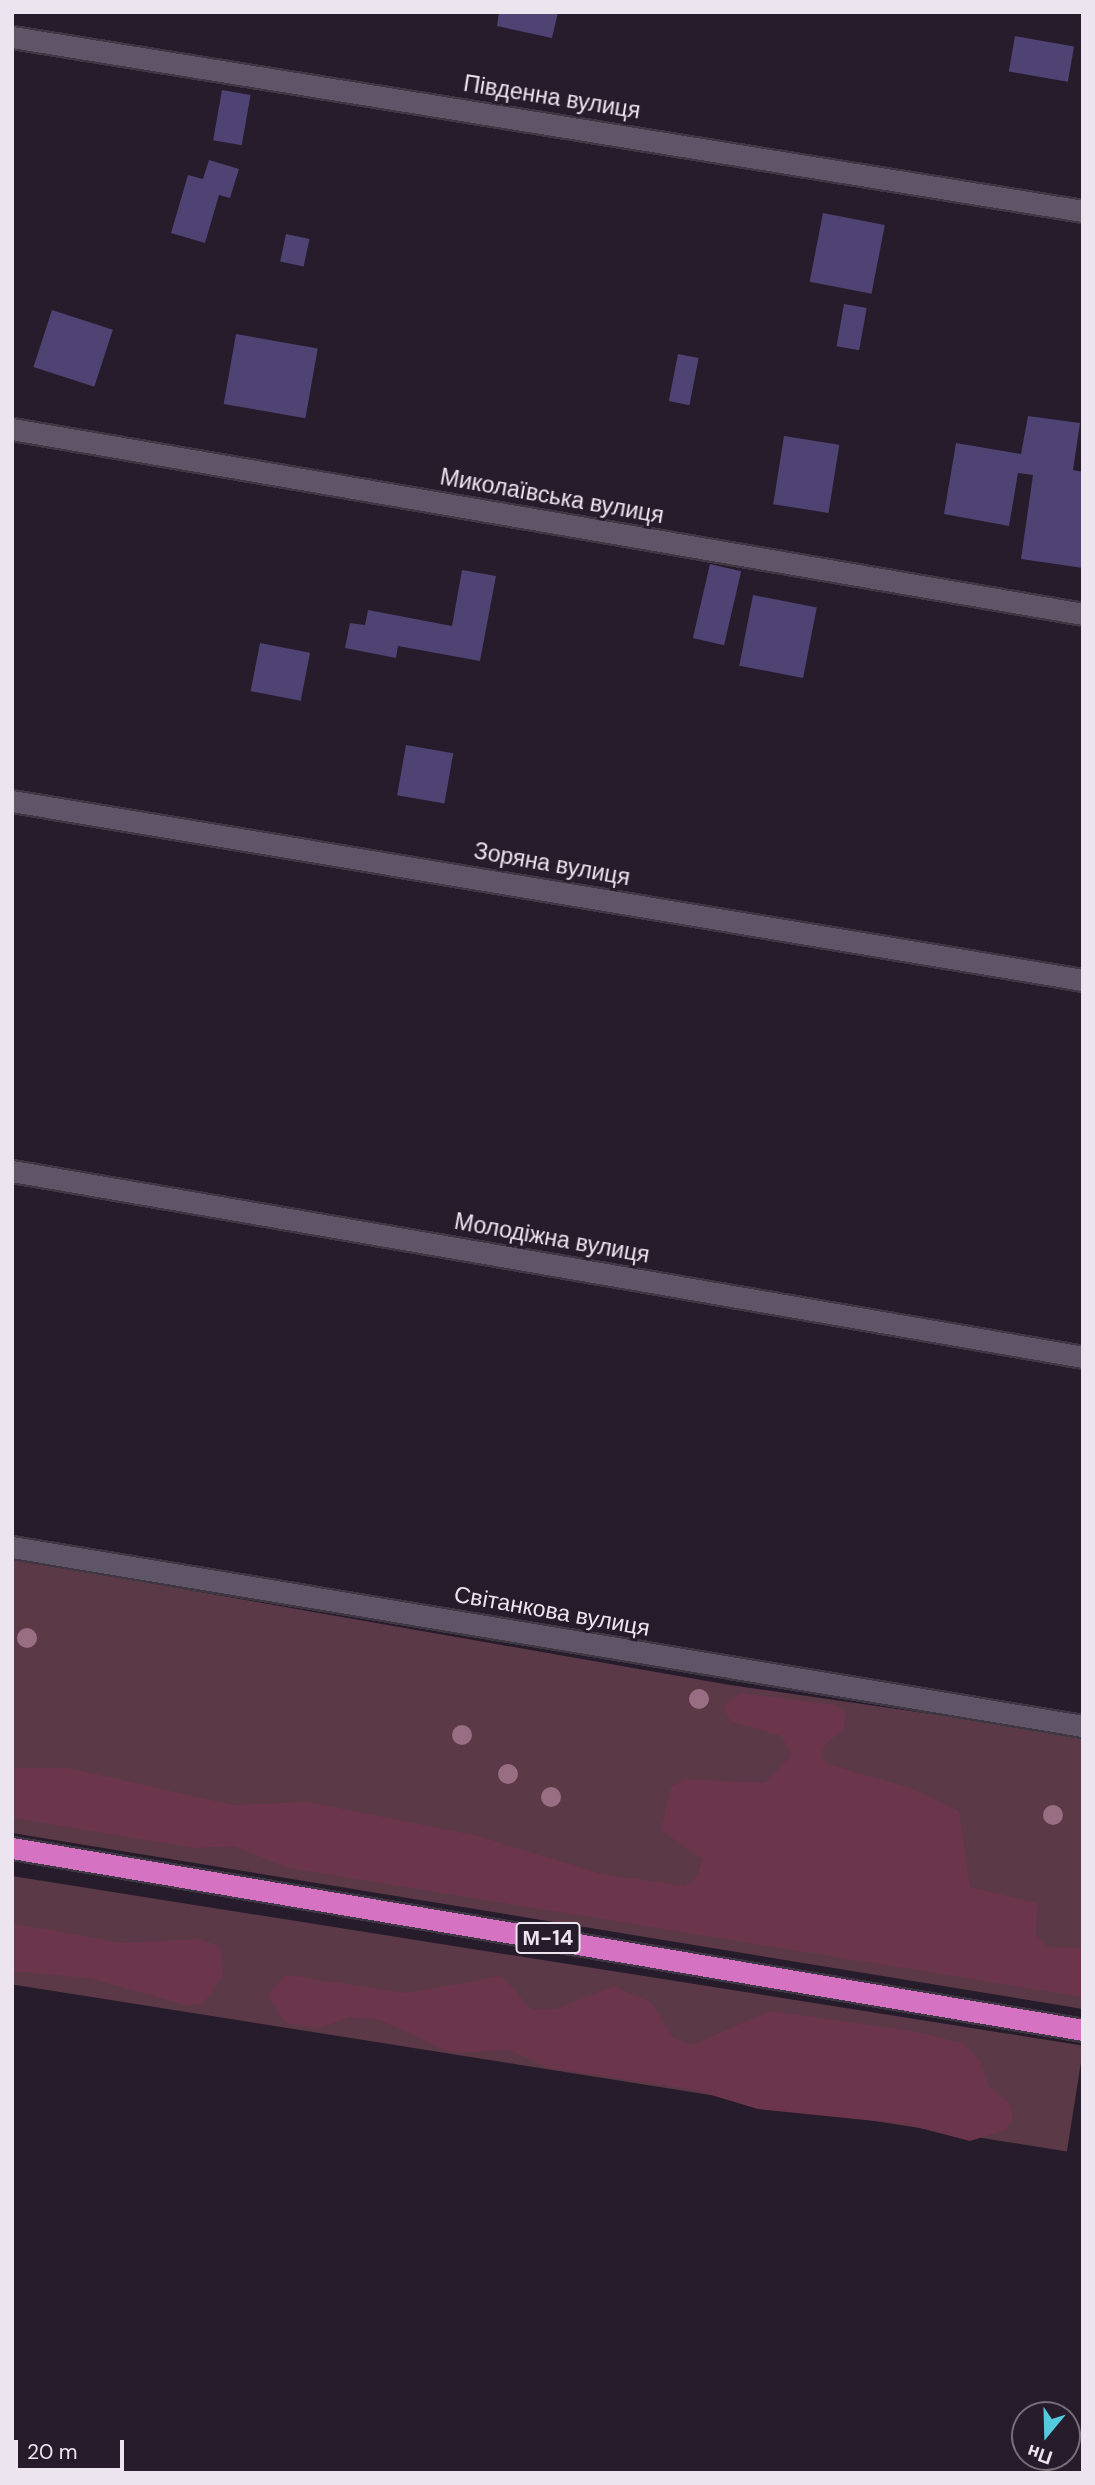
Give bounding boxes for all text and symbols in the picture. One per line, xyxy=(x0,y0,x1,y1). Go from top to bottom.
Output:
street label: Південна вулиця xyxy=(462,69,642,125)
street label: Миколаївська вулиця xyxy=(438,463,666,529)
street label: Зоряна вулиця xyxy=(472,837,632,891)
street label: Молодіжна вулиця xyxy=(452,1207,652,1269)
street label: Світанкова вулиця xyxy=(452,1580,652,1642)
road number: М-14 xyxy=(515,1920,581,1955)
north arrow xyxy=(1011,2401,1081,2471)
scale bar xyxy=(18,2426,128,2470)
text: 20 m xyxy=(27,2438,78,2466)
text: Пн xyxy=(1024,2439,1056,2470)

